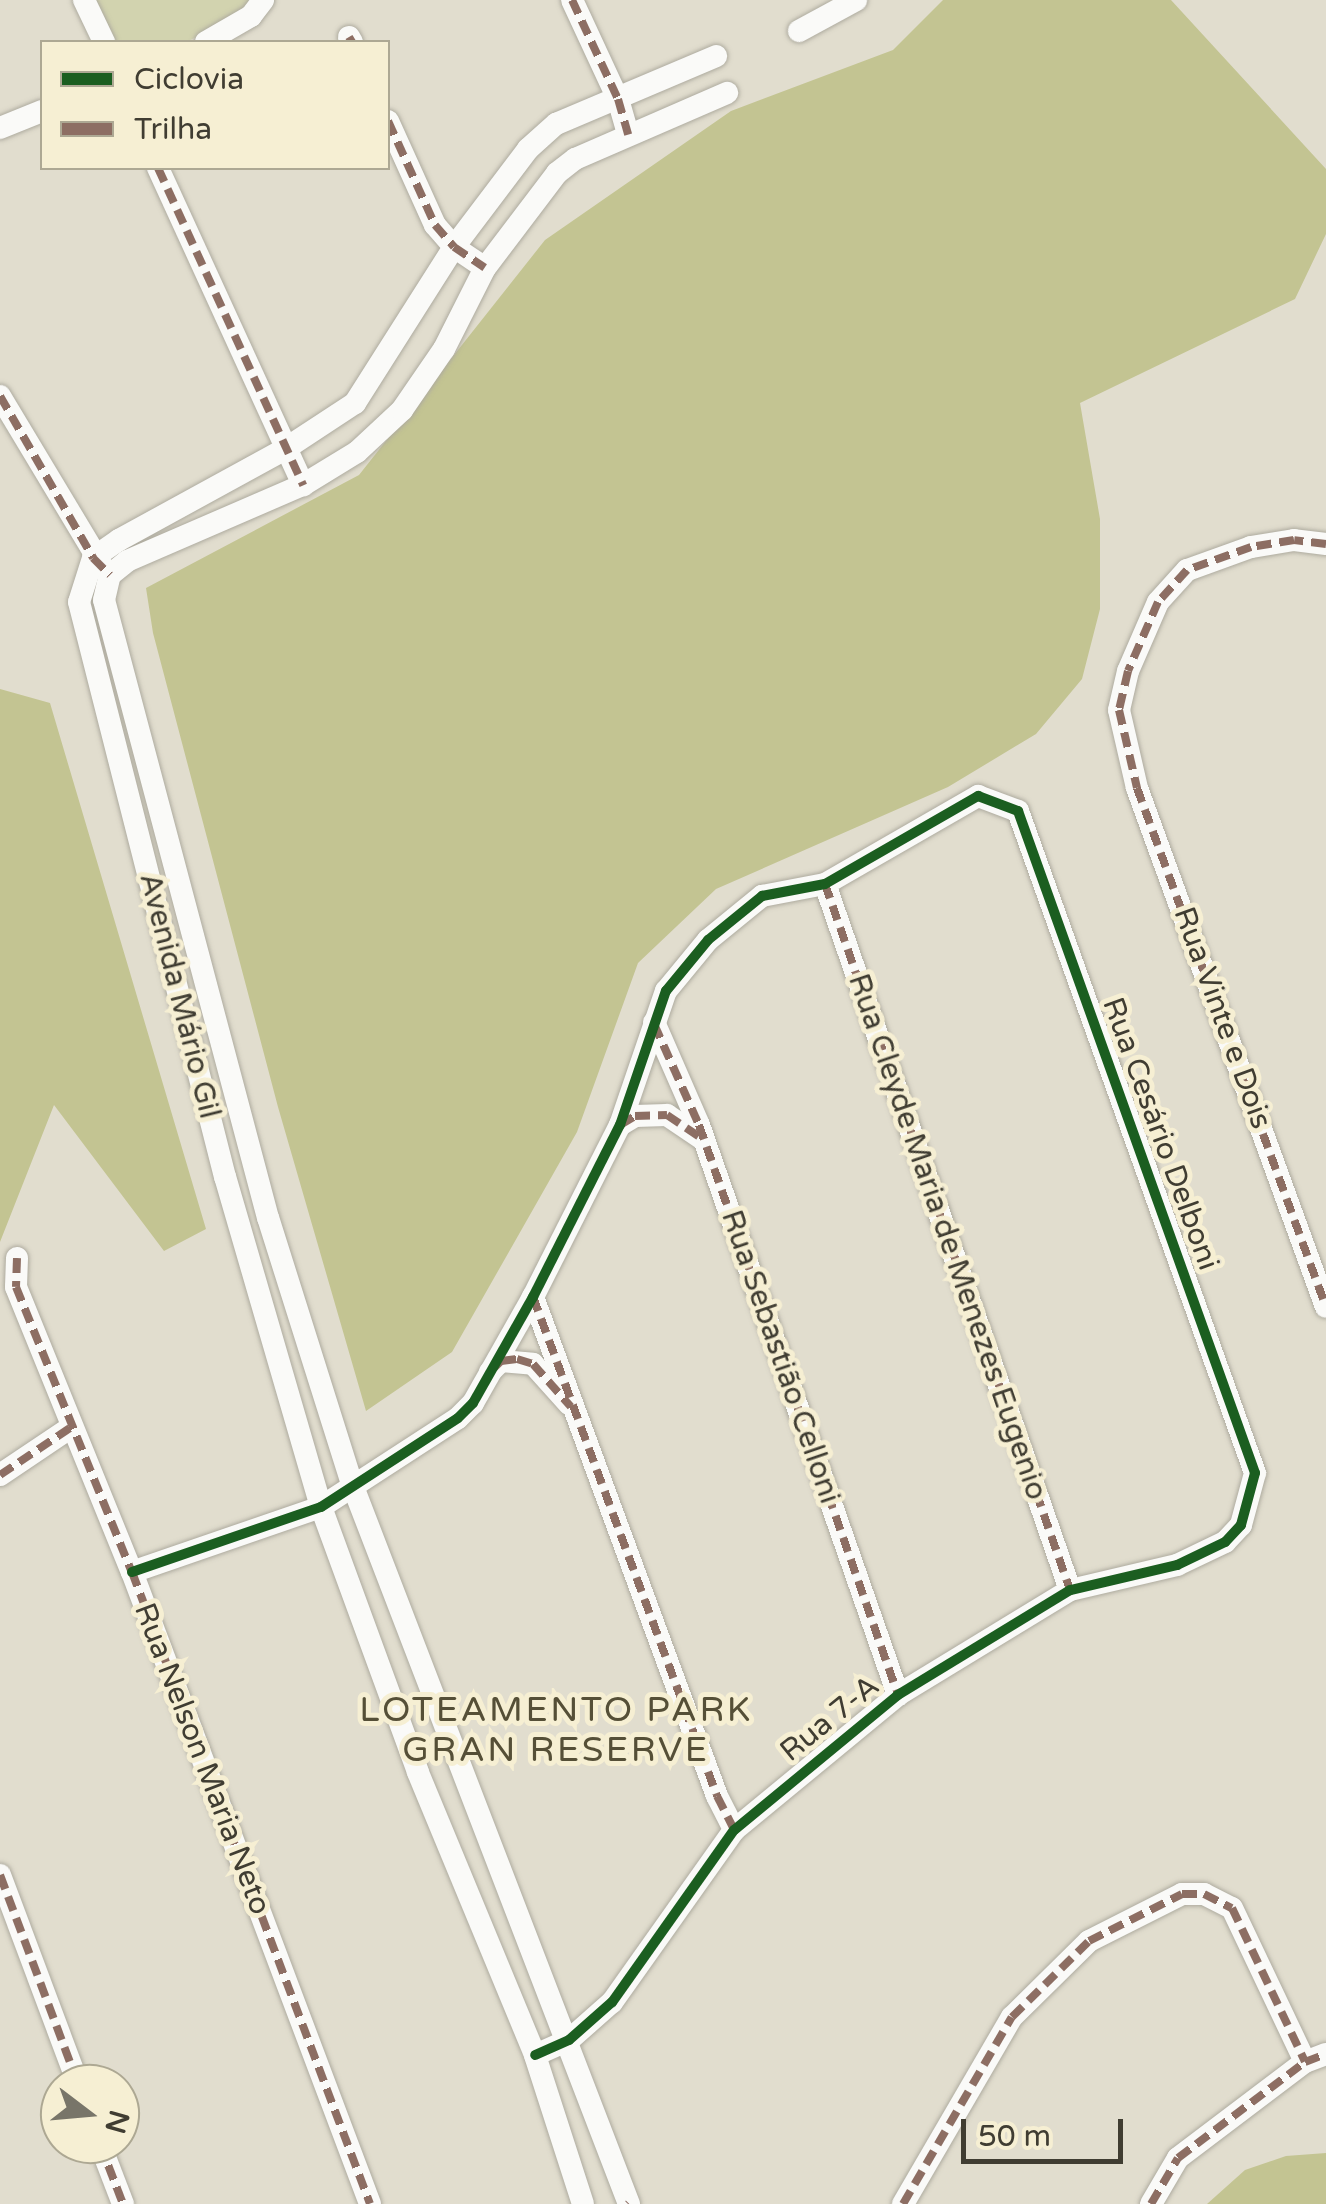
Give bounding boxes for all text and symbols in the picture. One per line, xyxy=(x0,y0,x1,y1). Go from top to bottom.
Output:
legend xyxy=(40,40,390,170)
text: Ciclovia xyxy=(134,61,244,98)
text: Trilha xyxy=(134,111,212,148)
street label: Avenida Mário Gil xyxy=(131,869,227,1123)
street label: Rua Vinte e Dois xyxy=(1165,902,1279,1134)
street label: Rua Cleyde Maria de Menezes Eugenio xyxy=(840,969,1054,1505)
street label: Rua Cesário Delboni xyxy=(1094,993,1226,1275)
street label: Rua Sebastião Celloni xyxy=(713,1206,847,1508)
street label: Rua Nelson Maria Neto xyxy=(126,1598,278,1920)
street label: Rua 7-A xyxy=(773,1668,887,1770)
district label: LOTEAMENTO PARK GRAN RESERVE xyxy=(359,1689,753,1771)
north arrow xyxy=(40,2064,140,2164)
scale bar xyxy=(966,2099,1128,2161)
text: N xyxy=(97,2106,136,2137)
text: 50 m xyxy=(978,2118,1051,2155)

